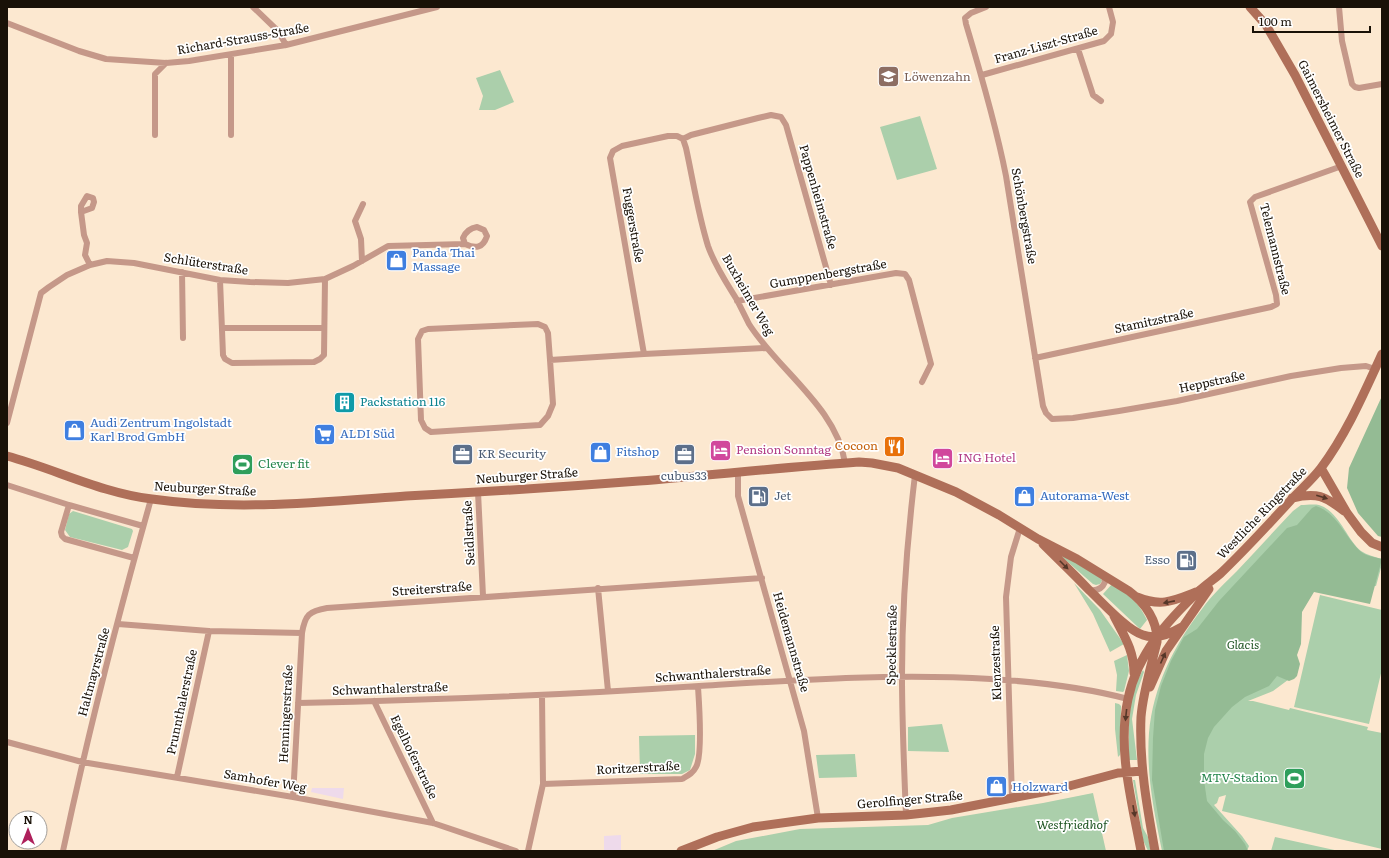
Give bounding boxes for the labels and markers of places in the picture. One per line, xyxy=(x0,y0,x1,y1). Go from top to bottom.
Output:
school or university icon: Löwenzahn xyxy=(876,64,902,90)
place label: Löwenzahn xyxy=(904,67,971,85)
place label: Panda Thai Massage xyxy=(412,243,475,275)
shop icon: Panda Thai Massage xyxy=(384,247,410,273)
building icon: Packstation 116 xyxy=(332,389,358,415)
place label: Packstation 116 xyxy=(360,392,446,410)
place label: Audi Zentrum Ingolstadt Karl Brod GmbH xyxy=(90,413,232,445)
shop icon: Audi Zentrum Ingolstadt Karl Brod GmbH xyxy=(61,417,87,443)
supermarket icon: ALDI Süd xyxy=(311,421,337,447)
place label: ALDI Süd xyxy=(340,424,396,442)
restaurant icon: Cocoon xyxy=(881,433,907,459)
place label: Cocoon xyxy=(835,436,878,454)
hotel icon: Pension Sonntag xyxy=(707,437,733,463)
shop icon: Fitshop xyxy=(587,439,613,465)
place label: Pension Sonntag xyxy=(736,440,832,458)
office icon: KR Security xyxy=(450,441,476,467)
place label: Fitshop xyxy=(616,442,659,460)
office icon: cubus33 xyxy=(671,442,697,468)
place label: KR Security xyxy=(478,444,546,462)
hotel icon: ING Hotel xyxy=(930,445,956,471)
place label: ING Hotel xyxy=(958,448,1016,466)
sports icon: Clever fit xyxy=(229,451,255,477)
place label: Clever fit xyxy=(258,454,310,472)
place label: cubus33 xyxy=(661,466,707,484)
fuel station icon: Jet xyxy=(745,483,771,509)
shop icon: Autorama-West xyxy=(1012,483,1038,509)
place label: Jet xyxy=(774,486,791,504)
place label: Autorama-West xyxy=(1040,486,1130,504)
fuel station icon: Esso xyxy=(1173,547,1199,573)
place label: Esso xyxy=(1144,550,1170,568)
sports icon: MTV-Stadion xyxy=(1281,765,1307,791)
place label: MTV-Stadion xyxy=(1201,768,1278,786)
shop icon: Holzward xyxy=(983,774,1009,800)
place label: Holzward xyxy=(1012,777,1069,795)

